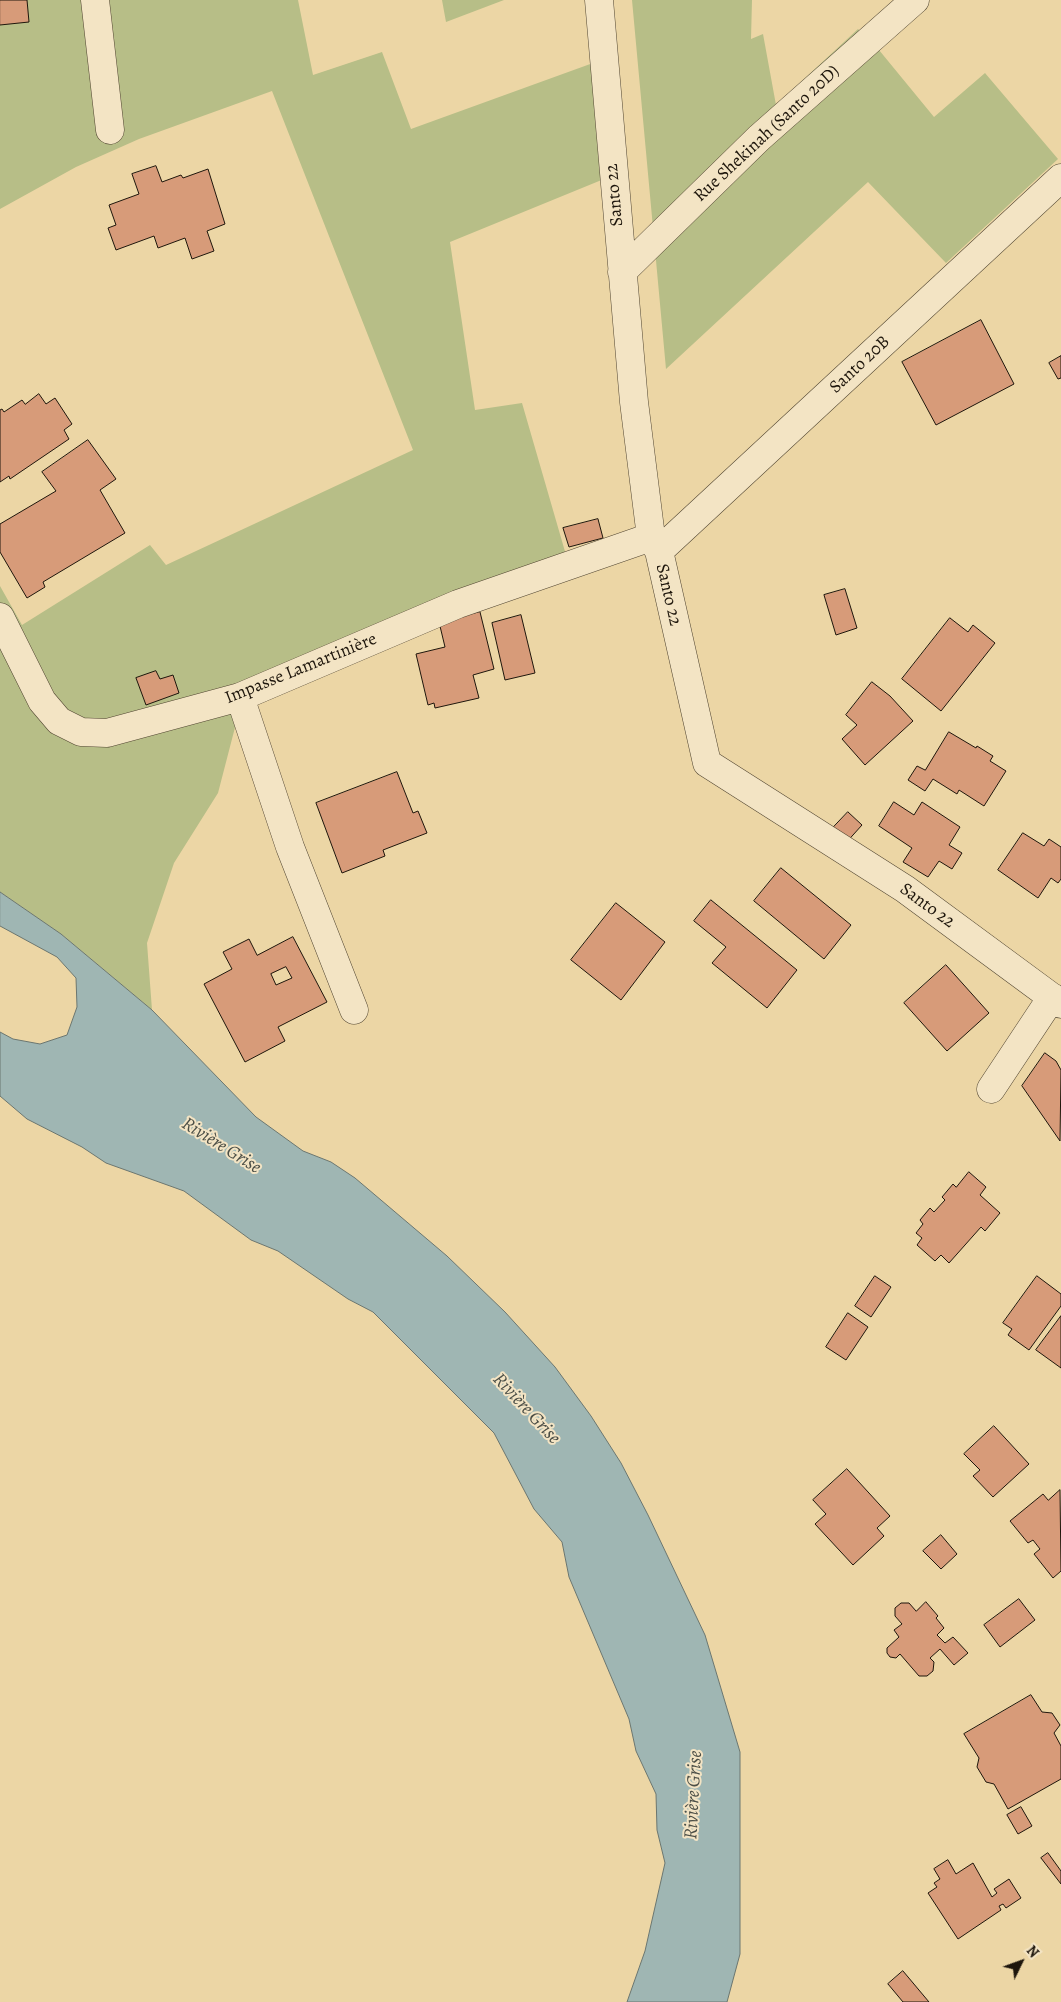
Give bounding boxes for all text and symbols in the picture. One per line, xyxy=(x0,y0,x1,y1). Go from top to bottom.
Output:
street label: Rue Shekinah (Santo 20D) xyxy=(690,61,844,207)
street label: Santo 22 xyxy=(601,163,629,227)
street label: Santo 20B xyxy=(825,332,895,398)
street label: Santo 22 xyxy=(650,562,686,628)
street label: Impasse Lamartinière xyxy=(222,629,380,709)
street label: Santo 22 xyxy=(895,879,959,933)
water label: Rivière Grise xyxy=(177,1113,265,1179)
water label: Rivière Grise xyxy=(487,1369,565,1449)
water label: Rivière Grise xyxy=(680,1750,708,1840)
north arrow xyxy=(996,1937,1046,1987)
text: N xyxy=(1022,1941,1043,1962)

